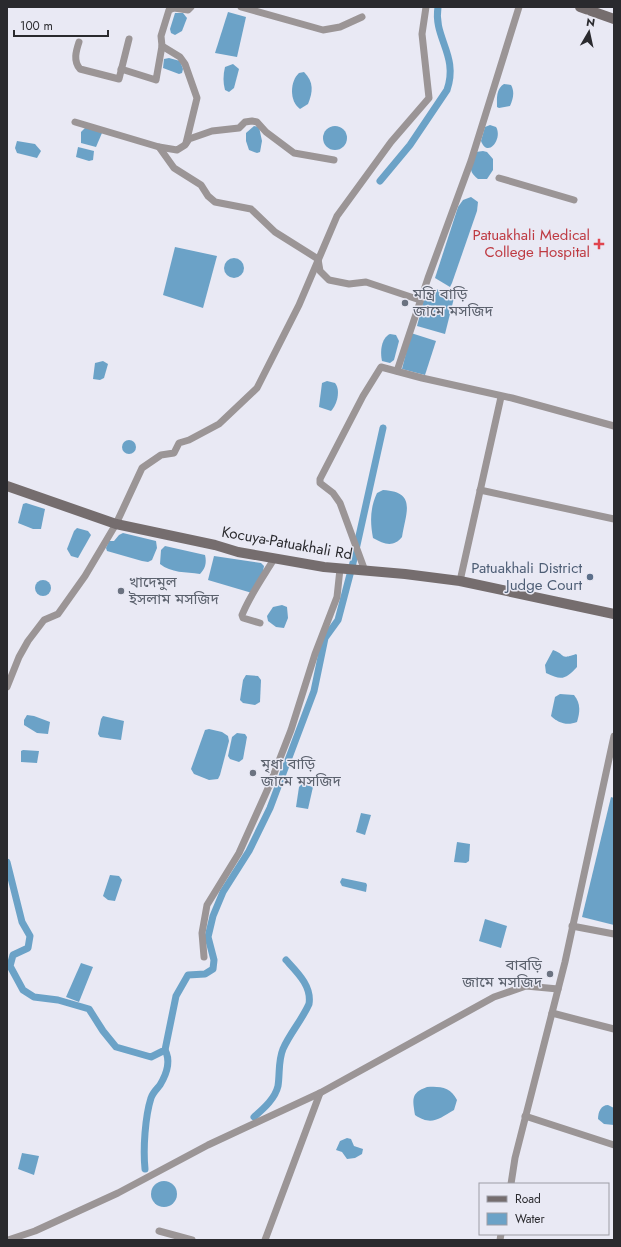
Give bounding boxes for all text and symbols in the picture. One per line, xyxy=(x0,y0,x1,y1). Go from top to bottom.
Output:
scale bar xyxy=(14,12,108,38)
north arrow xyxy=(569,12,609,52)
text: N xyxy=(585,14,596,31)
text: 100 m xyxy=(20,17,53,35)
place label: Patuakhali Medical College Hospital xyxy=(473,224,590,263)
marker: Patuakhali Medical College Hospital xyxy=(593,238,605,250)
place label: মন্ত্রি বাড়ি জামে মসজিদ xyxy=(412,283,493,322)
marker: মন্ত্রি বাড়ি জামে মসজিদ xyxy=(400,298,410,308)
street label: Kocuya-Patuakhali Rd xyxy=(220,521,354,565)
place label: Patuakhali District Judge Court xyxy=(471,557,582,596)
place label: খাদেমুল ইসলাম মসজিদ xyxy=(128,571,219,610)
marker: Patuakhali District Judge Court xyxy=(585,572,595,582)
marker: খাদেমুল ইসলাম মসজিদ xyxy=(116,586,126,596)
place label: মৃধা বাড়ি জামে মসজিদ xyxy=(260,753,341,792)
marker: মৃধা বাড়ি জামে মসজিদ xyxy=(248,768,258,778)
place label: বাবড়ি জামে মসজিদ xyxy=(461,954,543,993)
marker: বাবড়ি জামে মসজিদ xyxy=(545,969,555,979)
legend xyxy=(479,1183,609,1235)
text: Road xyxy=(515,1190,541,1208)
text: Water xyxy=(515,1210,546,1228)

